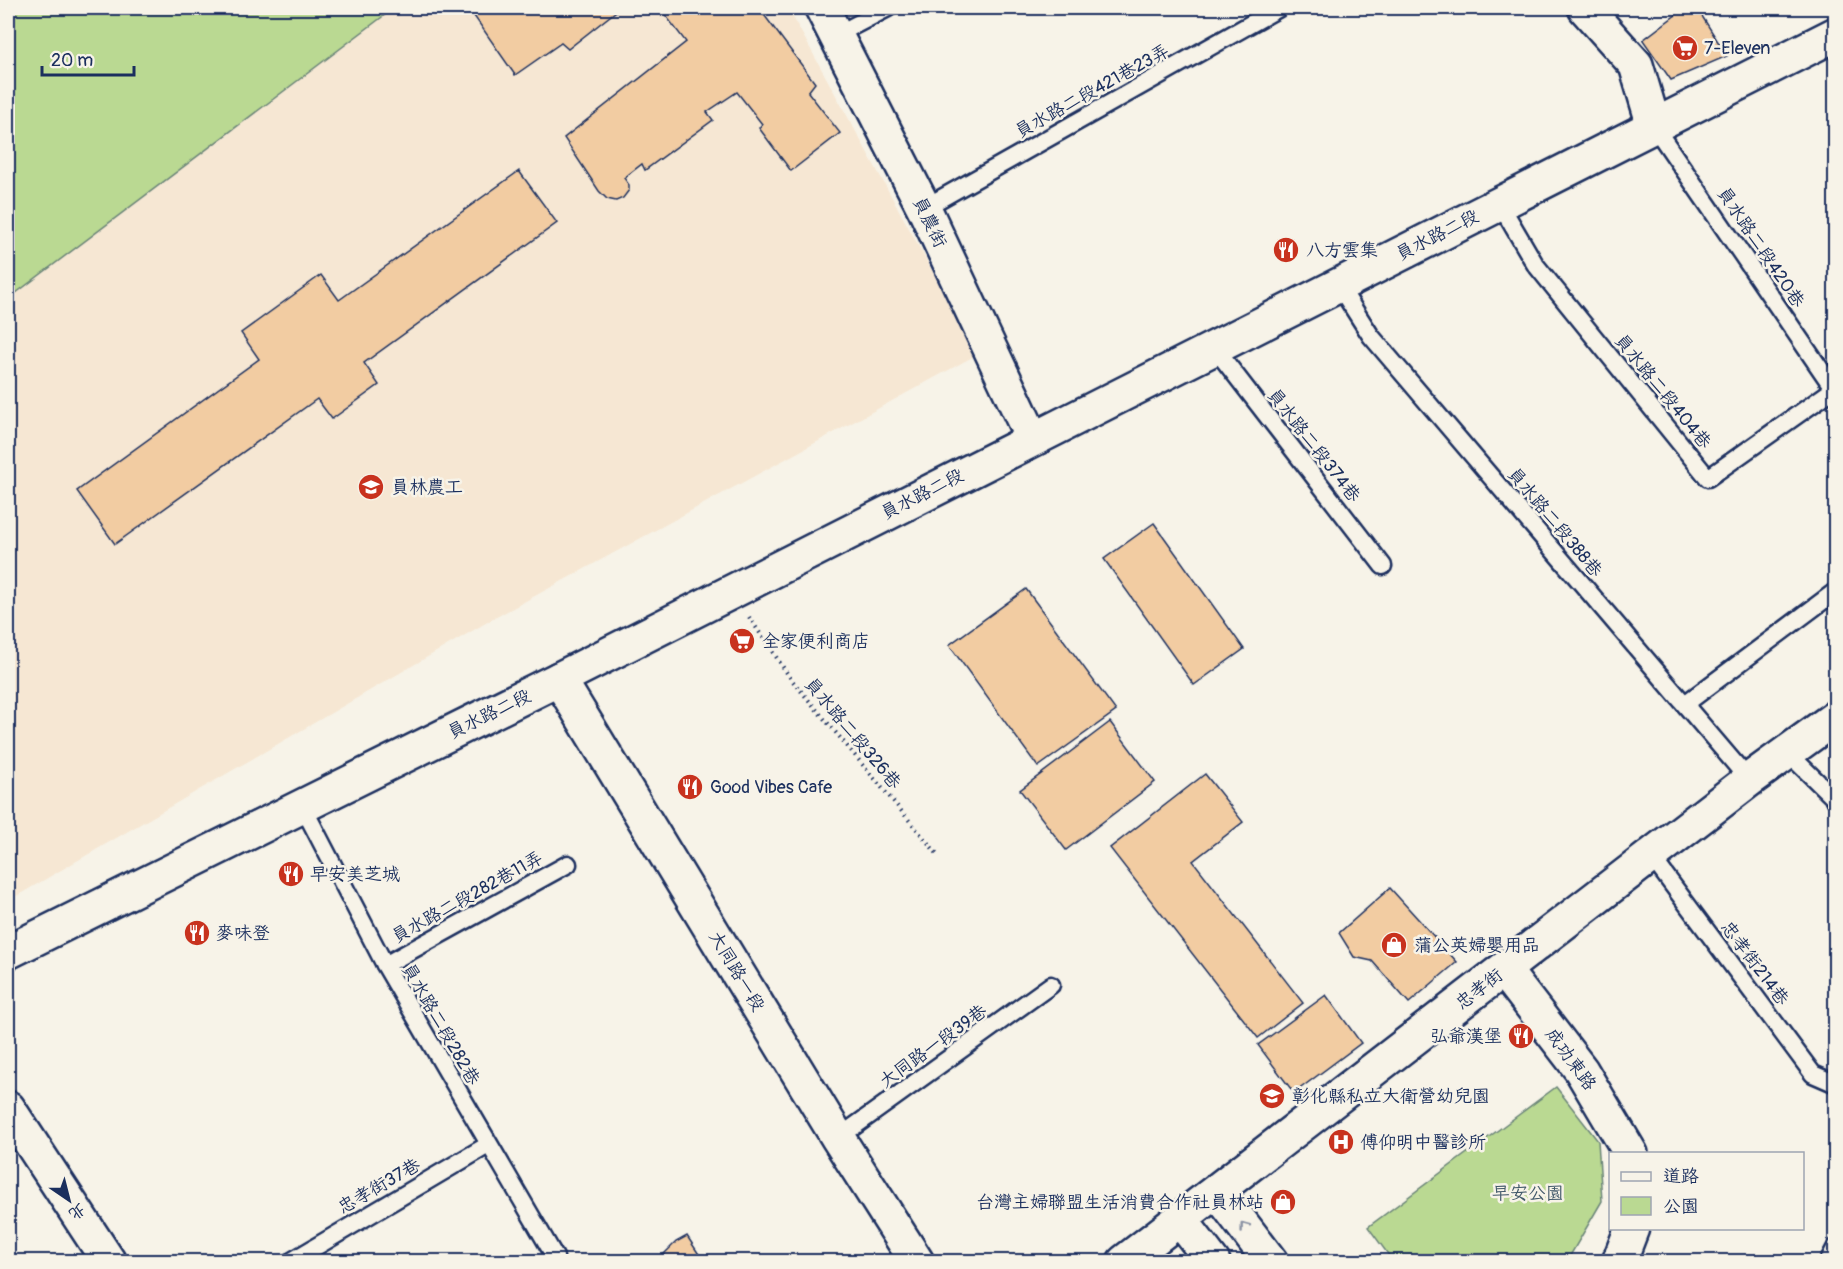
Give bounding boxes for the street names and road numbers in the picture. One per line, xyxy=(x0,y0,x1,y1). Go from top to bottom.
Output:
street label: 員水路二段421巷23弄 xyxy=(1011,39,1174,143)
street label: 員水路二段420巷 xyxy=(1712,182,1809,312)
street label: 員農街 xyxy=(907,193,952,252)
street label: 員水路二段 xyxy=(1392,205,1483,266)
street label: 員水路二段404巷 xyxy=(1609,329,1716,453)
street label: 員水路二段374巷 xyxy=(1262,384,1365,507)
street label: 員水路二段388巷 xyxy=(1502,463,1607,582)
street label: 員水路二段 xyxy=(877,464,968,525)
street label: 員水路二段326巷 xyxy=(799,673,906,794)
street label: 員水路二段 xyxy=(444,684,535,745)
street label: 員水路二段282巷11弄 xyxy=(388,846,547,949)
street label: 忠孝街214巷 xyxy=(1715,917,1794,1010)
street label: 大同路一段 xyxy=(704,927,770,1016)
street label: 員水路二段282巷 xyxy=(396,959,485,1089)
street label: 忠孝街 xyxy=(1451,964,1508,1015)
street label: 大同路一段39巷 xyxy=(875,1000,992,1093)
street label: 成功東路 xyxy=(1540,1023,1601,1095)
street label: 忠孝街37巷 xyxy=(334,1154,425,1219)

